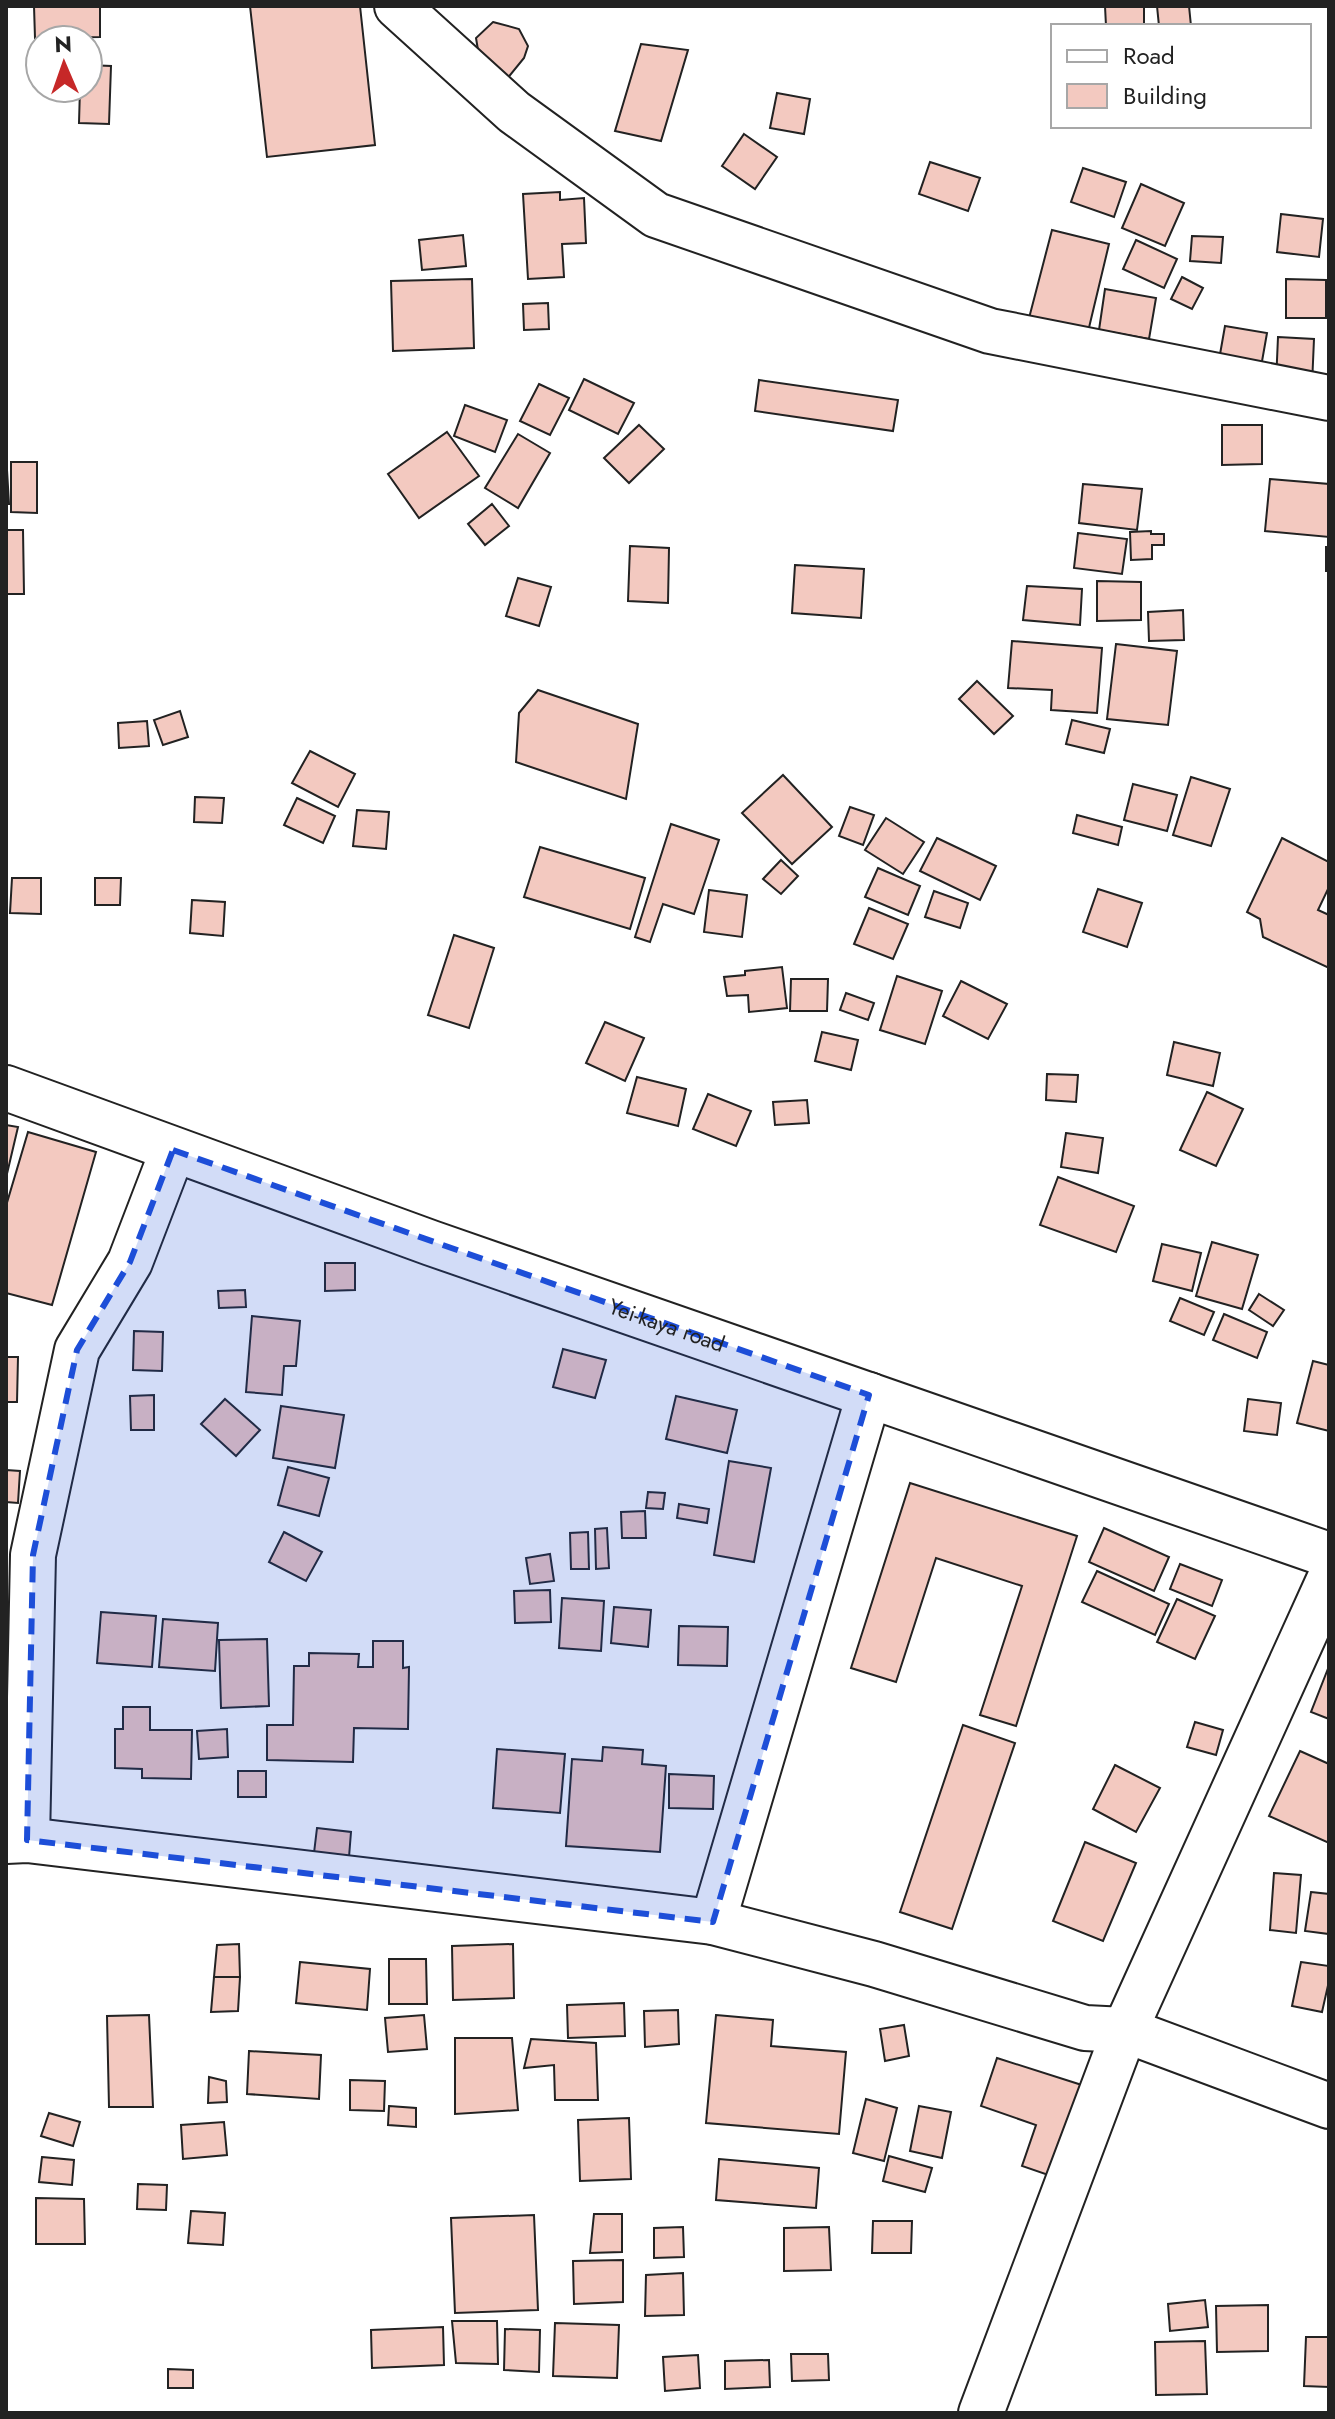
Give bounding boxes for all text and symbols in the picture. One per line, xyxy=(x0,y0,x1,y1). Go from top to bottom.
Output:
north arrow xyxy=(24,24,104,104)
legend xyxy=(1051,24,1311,128)
text: N xyxy=(54,28,73,60)
text: Road xyxy=(1123,38,1175,73)
text: Building xyxy=(1123,78,1207,113)
street label: Yei-kaya road xyxy=(604,1290,729,1360)

